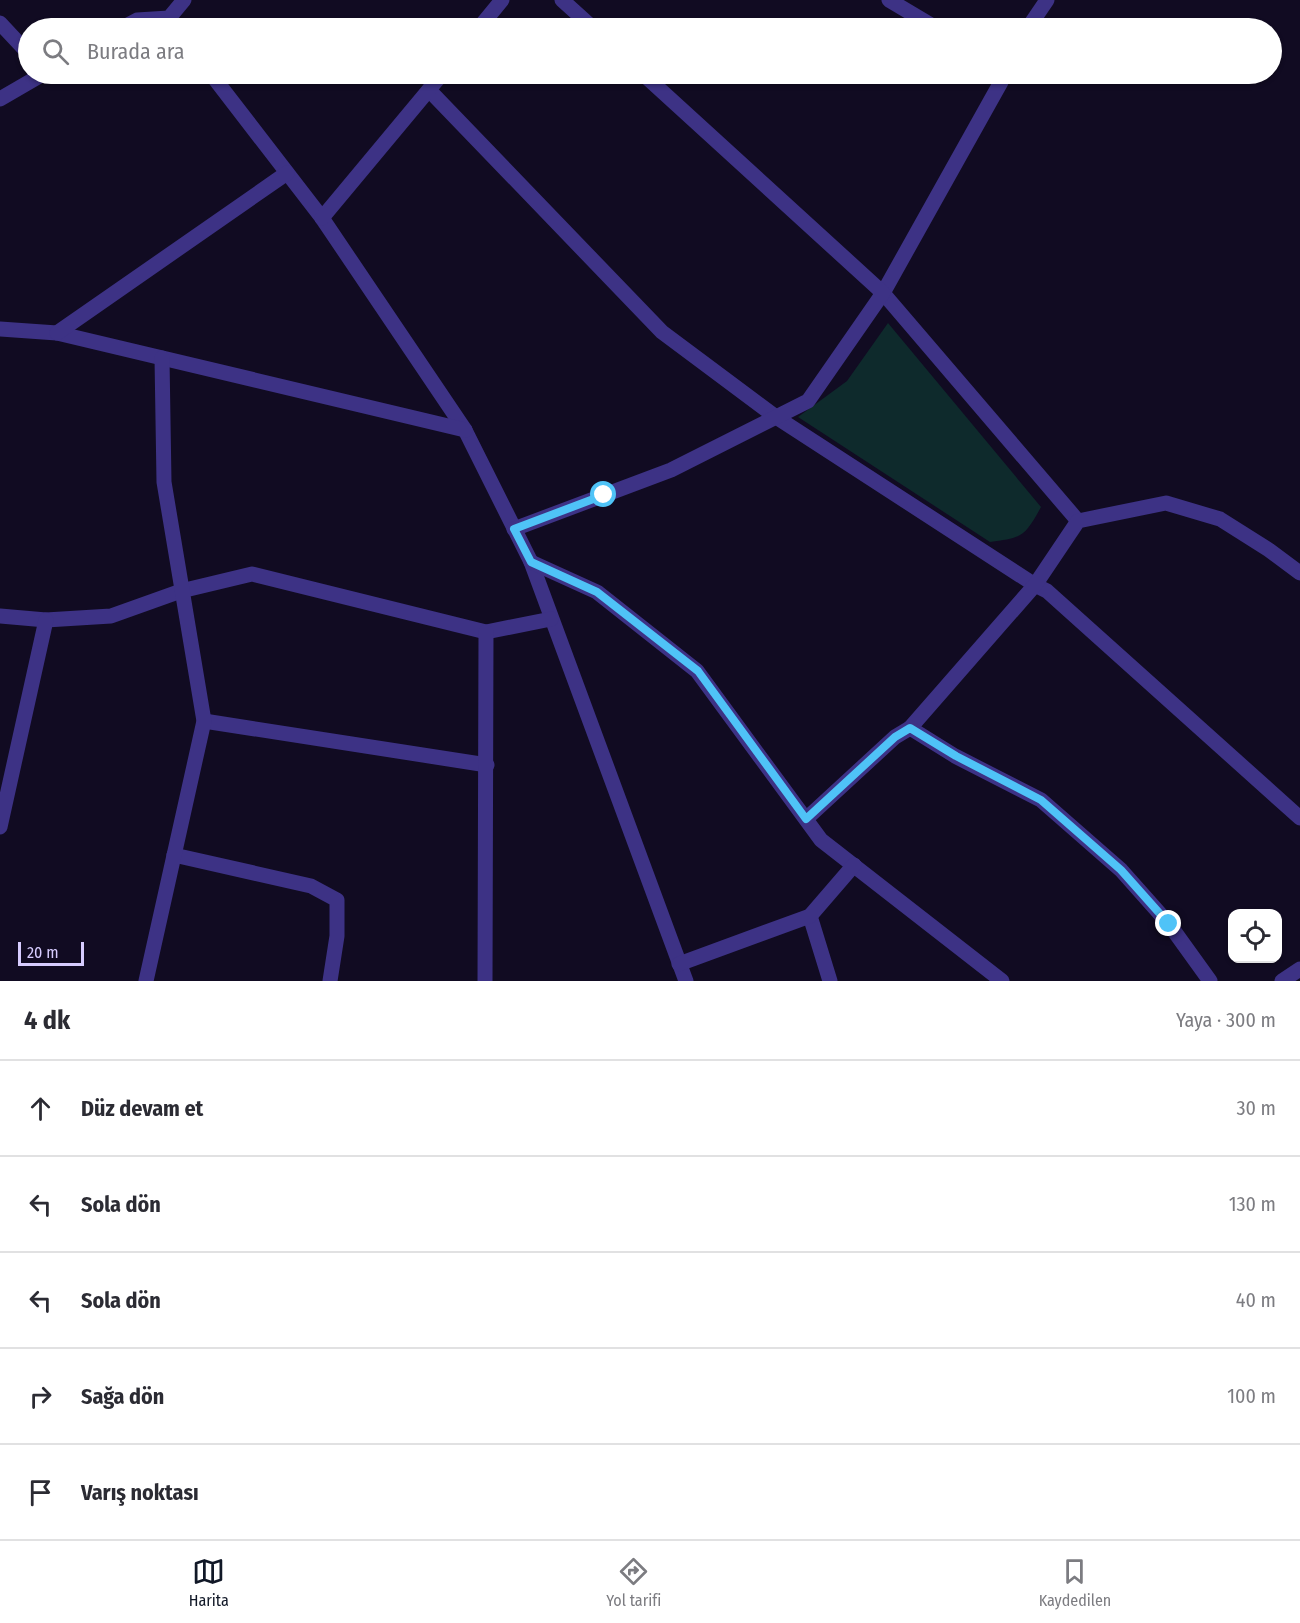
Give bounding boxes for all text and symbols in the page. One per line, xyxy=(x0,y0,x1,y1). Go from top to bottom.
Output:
search box xyxy=(18,18,1282,84)
icon: search xyxy=(39,35,72,68)
text: Burada ara xyxy=(87,38,185,65)
route start xyxy=(590,481,616,507)
map controls xyxy=(1228,909,1282,963)
button: locate xyxy=(1228,909,1282,963)
route end xyxy=(1155,910,1181,936)
scale bar xyxy=(18,939,84,966)
text: 20 m xyxy=(27,943,58,962)
text: 4 dk xyxy=(24,1005,70,1036)
text: Yaya · 300 m xyxy=(1176,1008,1276,1032)
icon: ahead xyxy=(24,1092,57,1125)
text: Düz devam et xyxy=(81,1095,203,1122)
text: 30 m xyxy=(1236,1096,1276,1120)
icon: left xyxy=(24,1188,57,1221)
text: Sola dön xyxy=(81,1191,161,1218)
text: 130 m xyxy=(1229,1192,1276,1216)
icon: left xyxy=(24,1284,57,1317)
text: Sola dön xyxy=(81,1287,161,1314)
text: 40 m xyxy=(1236,1288,1276,1312)
icon: right xyxy=(24,1380,57,1413)
text: Sağa dön xyxy=(81,1383,164,1410)
text: 100 m xyxy=(1227,1384,1276,1408)
icon: arrive xyxy=(24,1476,57,1509)
text: Varış noktası xyxy=(81,1479,199,1506)
tab: Harita xyxy=(189,1555,229,1610)
tab: Yol tarifi xyxy=(606,1555,661,1610)
tab: Kaydedilen xyxy=(1039,1555,1111,1610)

